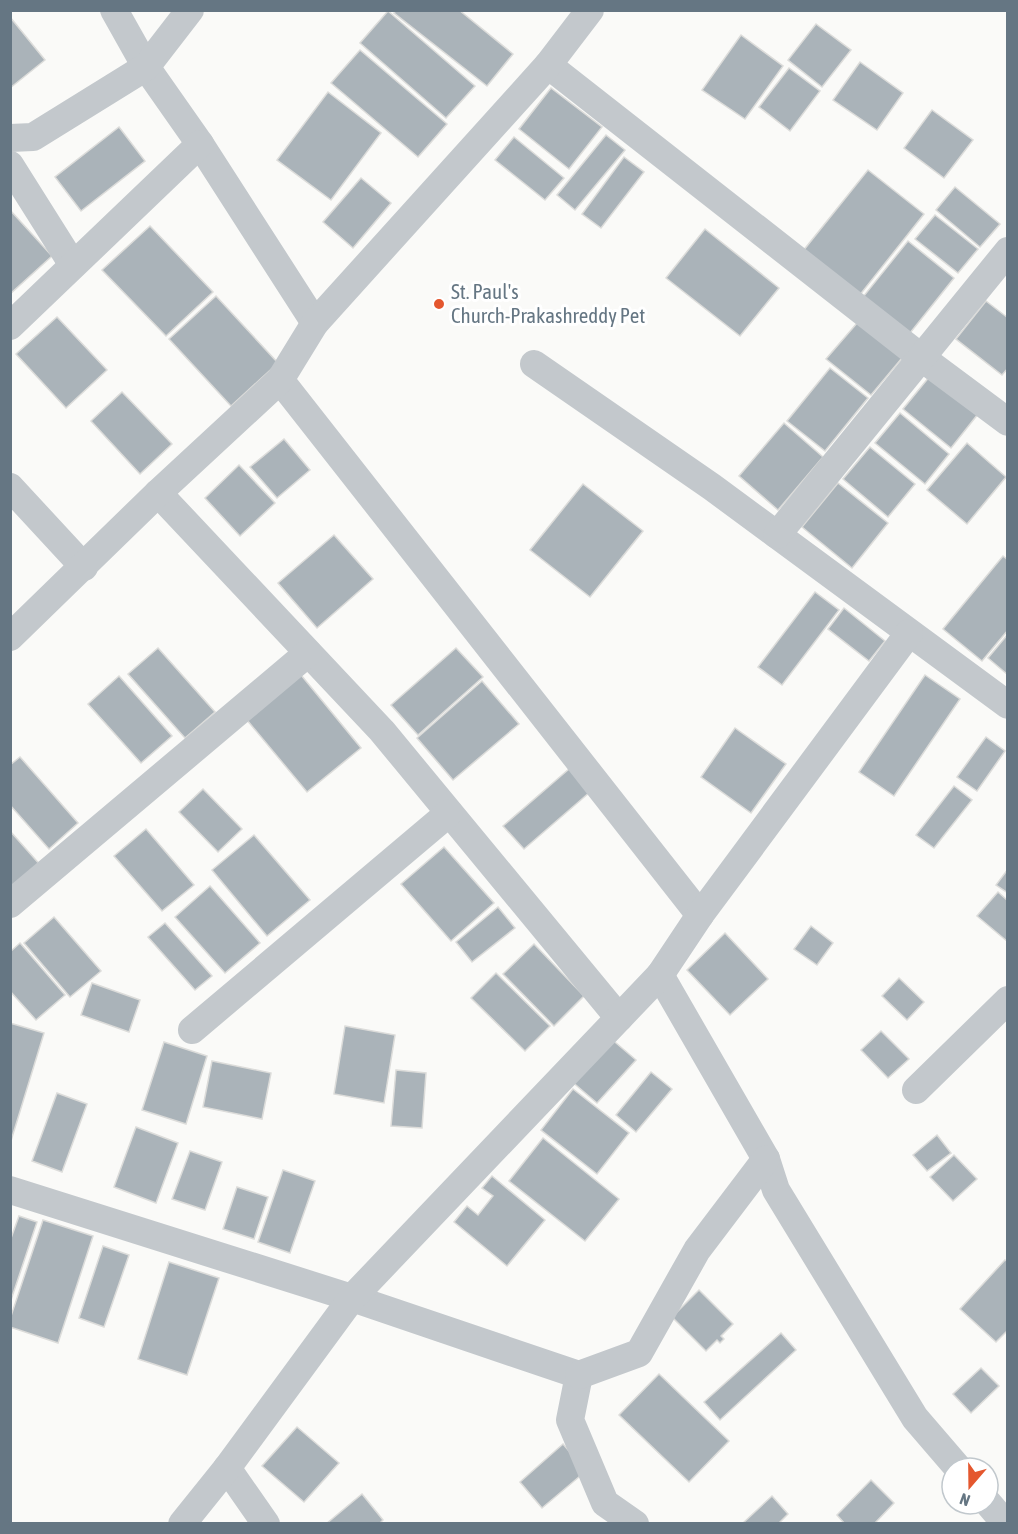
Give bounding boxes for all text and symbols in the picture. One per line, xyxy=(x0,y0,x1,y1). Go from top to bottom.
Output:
place label: St. Paul's Church-Prakashreddy Pet xyxy=(451,279,645,327)
marker: St. Paul's Church-Prakashreddy Pet xyxy=(432,297,446,311)
north arrow xyxy=(940,1456,1000,1516)
text: N xyxy=(957,1490,972,1510)

